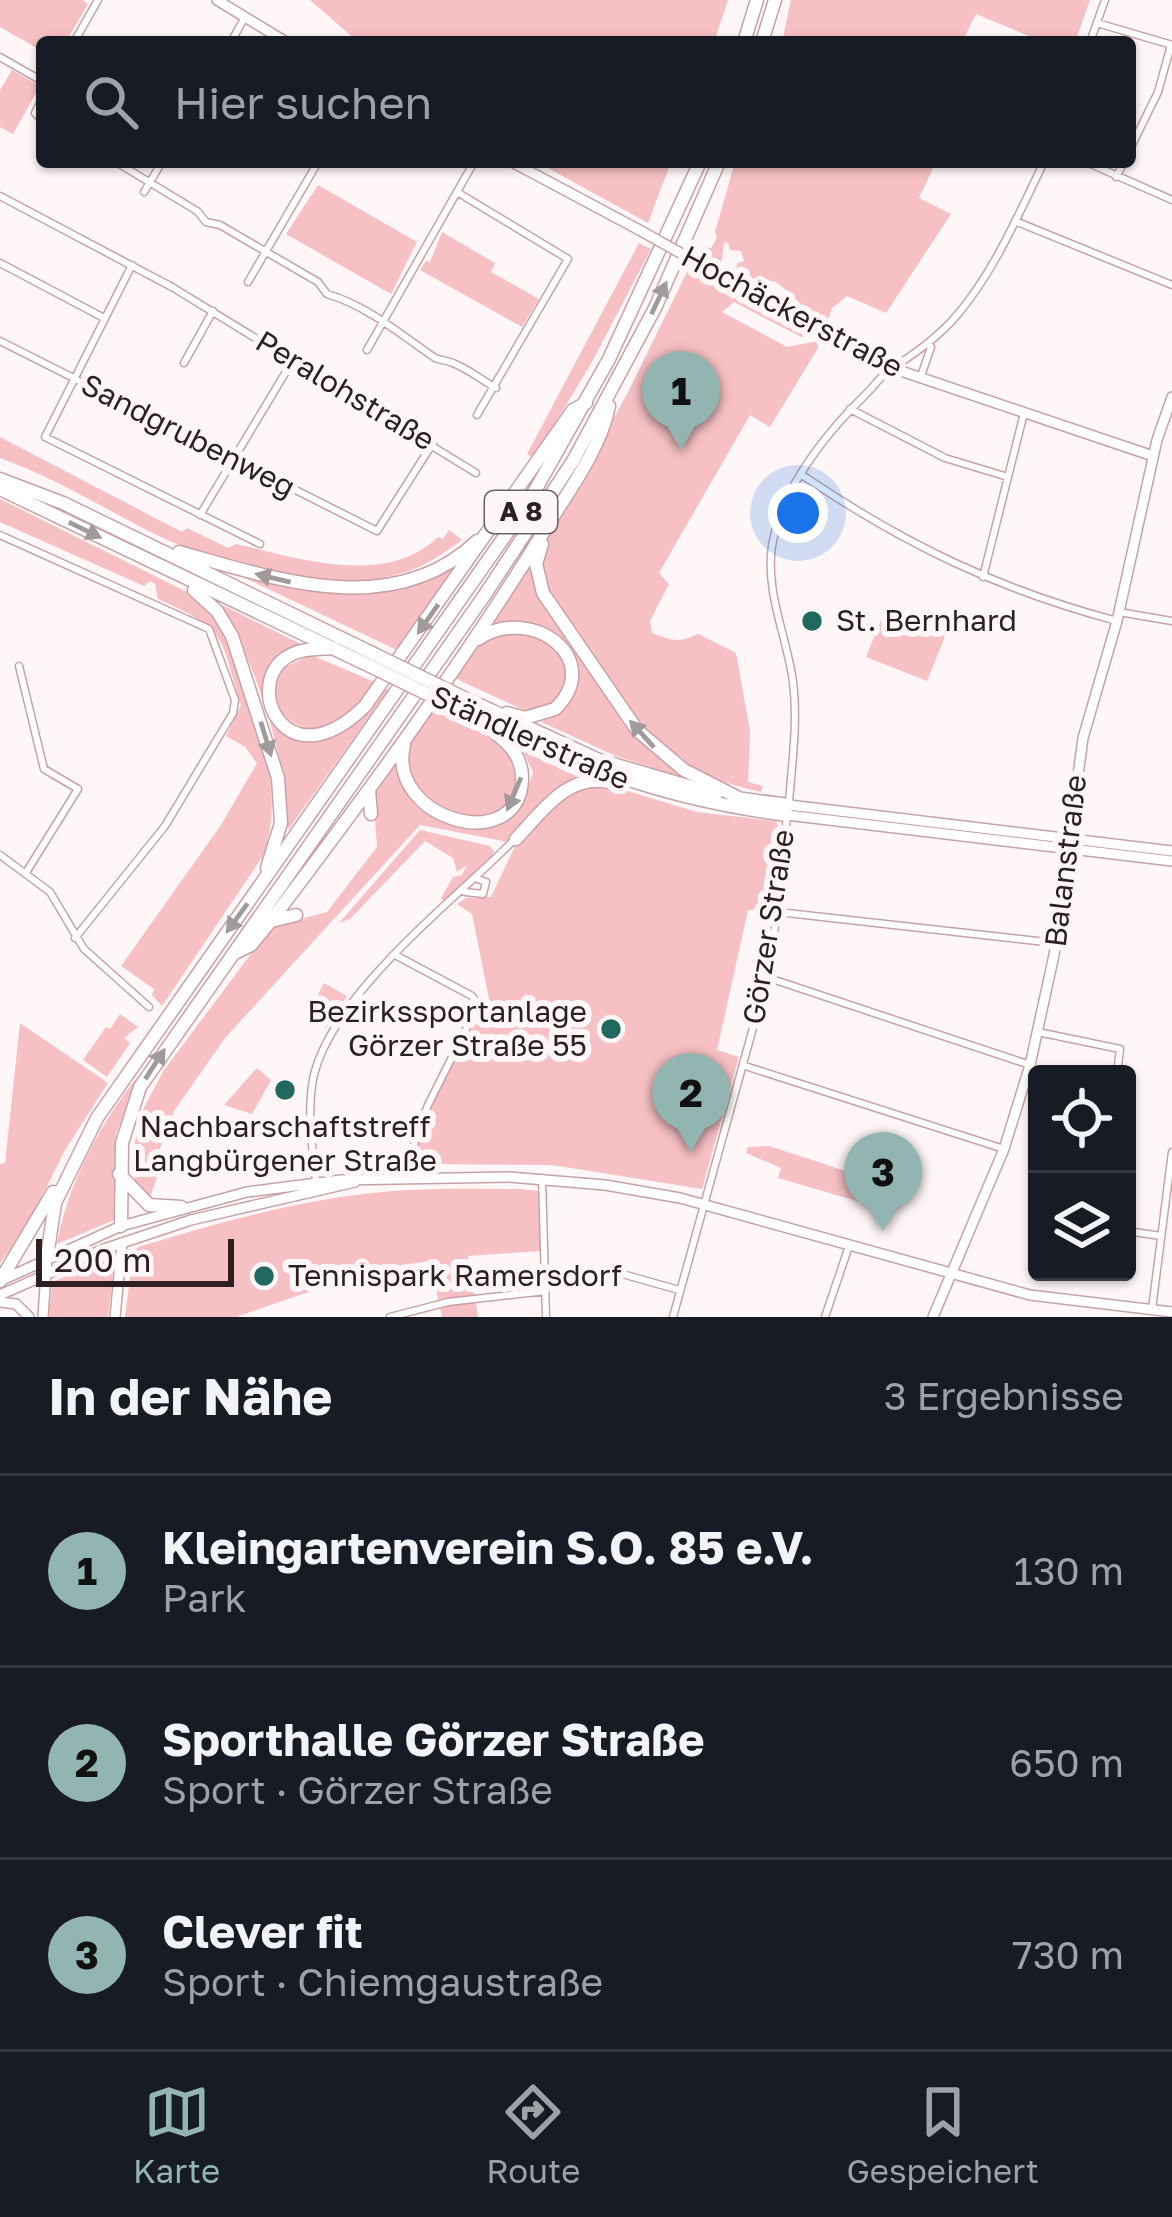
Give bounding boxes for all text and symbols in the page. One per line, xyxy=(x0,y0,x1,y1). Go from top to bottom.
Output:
search box xyxy=(36,36,1136,168)
icon: search xyxy=(78,69,144,135)
text: Hier suchen xyxy=(174,75,432,129)
street label: Hochäckerstraße xyxy=(676,238,909,385)
one-way arrow xyxy=(649,280,669,315)
street label: Peralohstraße xyxy=(250,323,441,458)
pin: 1 xyxy=(642,351,720,450)
street label: Sandgrubenweg xyxy=(75,366,301,505)
your location xyxy=(768,483,828,543)
road number: A 8 xyxy=(485,491,557,533)
one-way arrow xyxy=(67,520,102,540)
one-way arrow xyxy=(254,568,291,587)
place label: St. Bernhard xyxy=(836,602,1017,638)
one-way arrow xyxy=(417,603,441,635)
marker: St. Bernhard xyxy=(799,608,825,634)
street label: Ständlerstraße xyxy=(425,677,635,797)
one-way arrow xyxy=(629,720,656,749)
one-way arrow xyxy=(258,721,276,758)
street label: Balanstraße xyxy=(1037,773,1093,949)
one-way arrow xyxy=(504,777,523,812)
street label: Görzer Straße xyxy=(735,827,801,1027)
one-way arrow xyxy=(226,902,249,934)
place label: Bezirkssportanlage Görzer Straße 55 xyxy=(307,993,587,1063)
marker: Bezirkssportanlage Görzer Straße 55 xyxy=(598,1016,624,1042)
one-way arrow xyxy=(143,1048,165,1081)
pin: 2 xyxy=(652,1053,730,1152)
map controls xyxy=(1028,1065,1136,1281)
button: locate xyxy=(1028,1065,1136,1173)
marker: Nachbarschaftstreff Langbürgener Straße xyxy=(272,1077,298,1103)
place label: Nachbarschaftstreff Langbürgener Straße xyxy=(133,1108,437,1178)
pin: 3 xyxy=(844,1132,922,1231)
button: layers xyxy=(1028,1173,1136,1281)
scale bar xyxy=(36,1233,234,1286)
text: 200 m xyxy=(54,1240,152,1279)
place label: Tennispark Ramersdorf xyxy=(288,1257,622,1293)
marker: Tennispark Ramersdorf xyxy=(251,1263,277,1289)
text: In der Nähe xyxy=(48,1365,332,1426)
text: 3 Ergebnisse xyxy=(884,1372,1124,1419)
text: Kleingartenverein S.O. 85 e.V. xyxy=(162,1520,814,1574)
text: 1 xyxy=(77,1547,97,1594)
text: 130 m xyxy=(1014,1547,1124,1594)
text: Park xyxy=(162,1574,246,1621)
text: Sporthalle Görzer Straße xyxy=(162,1712,705,1766)
text: 2 xyxy=(75,1739,99,1786)
text: 650 m xyxy=(1009,1739,1124,1786)
text: Sport · Görzer Straße xyxy=(162,1766,553,1813)
text: Clever fit xyxy=(162,1904,363,1958)
text: 3 xyxy=(75,1931,99,1978)
text: 730 m xyxy=(1012,1931,1124,1978)
text: Sport · Chiemgaustraße xyxy=(162,1958,603,2005)
tab: Karte xyxy=(133,2079,220,2190)
tab: Route xyxy=(486,2079,580,2190)
tab: Gespeichert xyxy=(847,2079,1039,2190)

